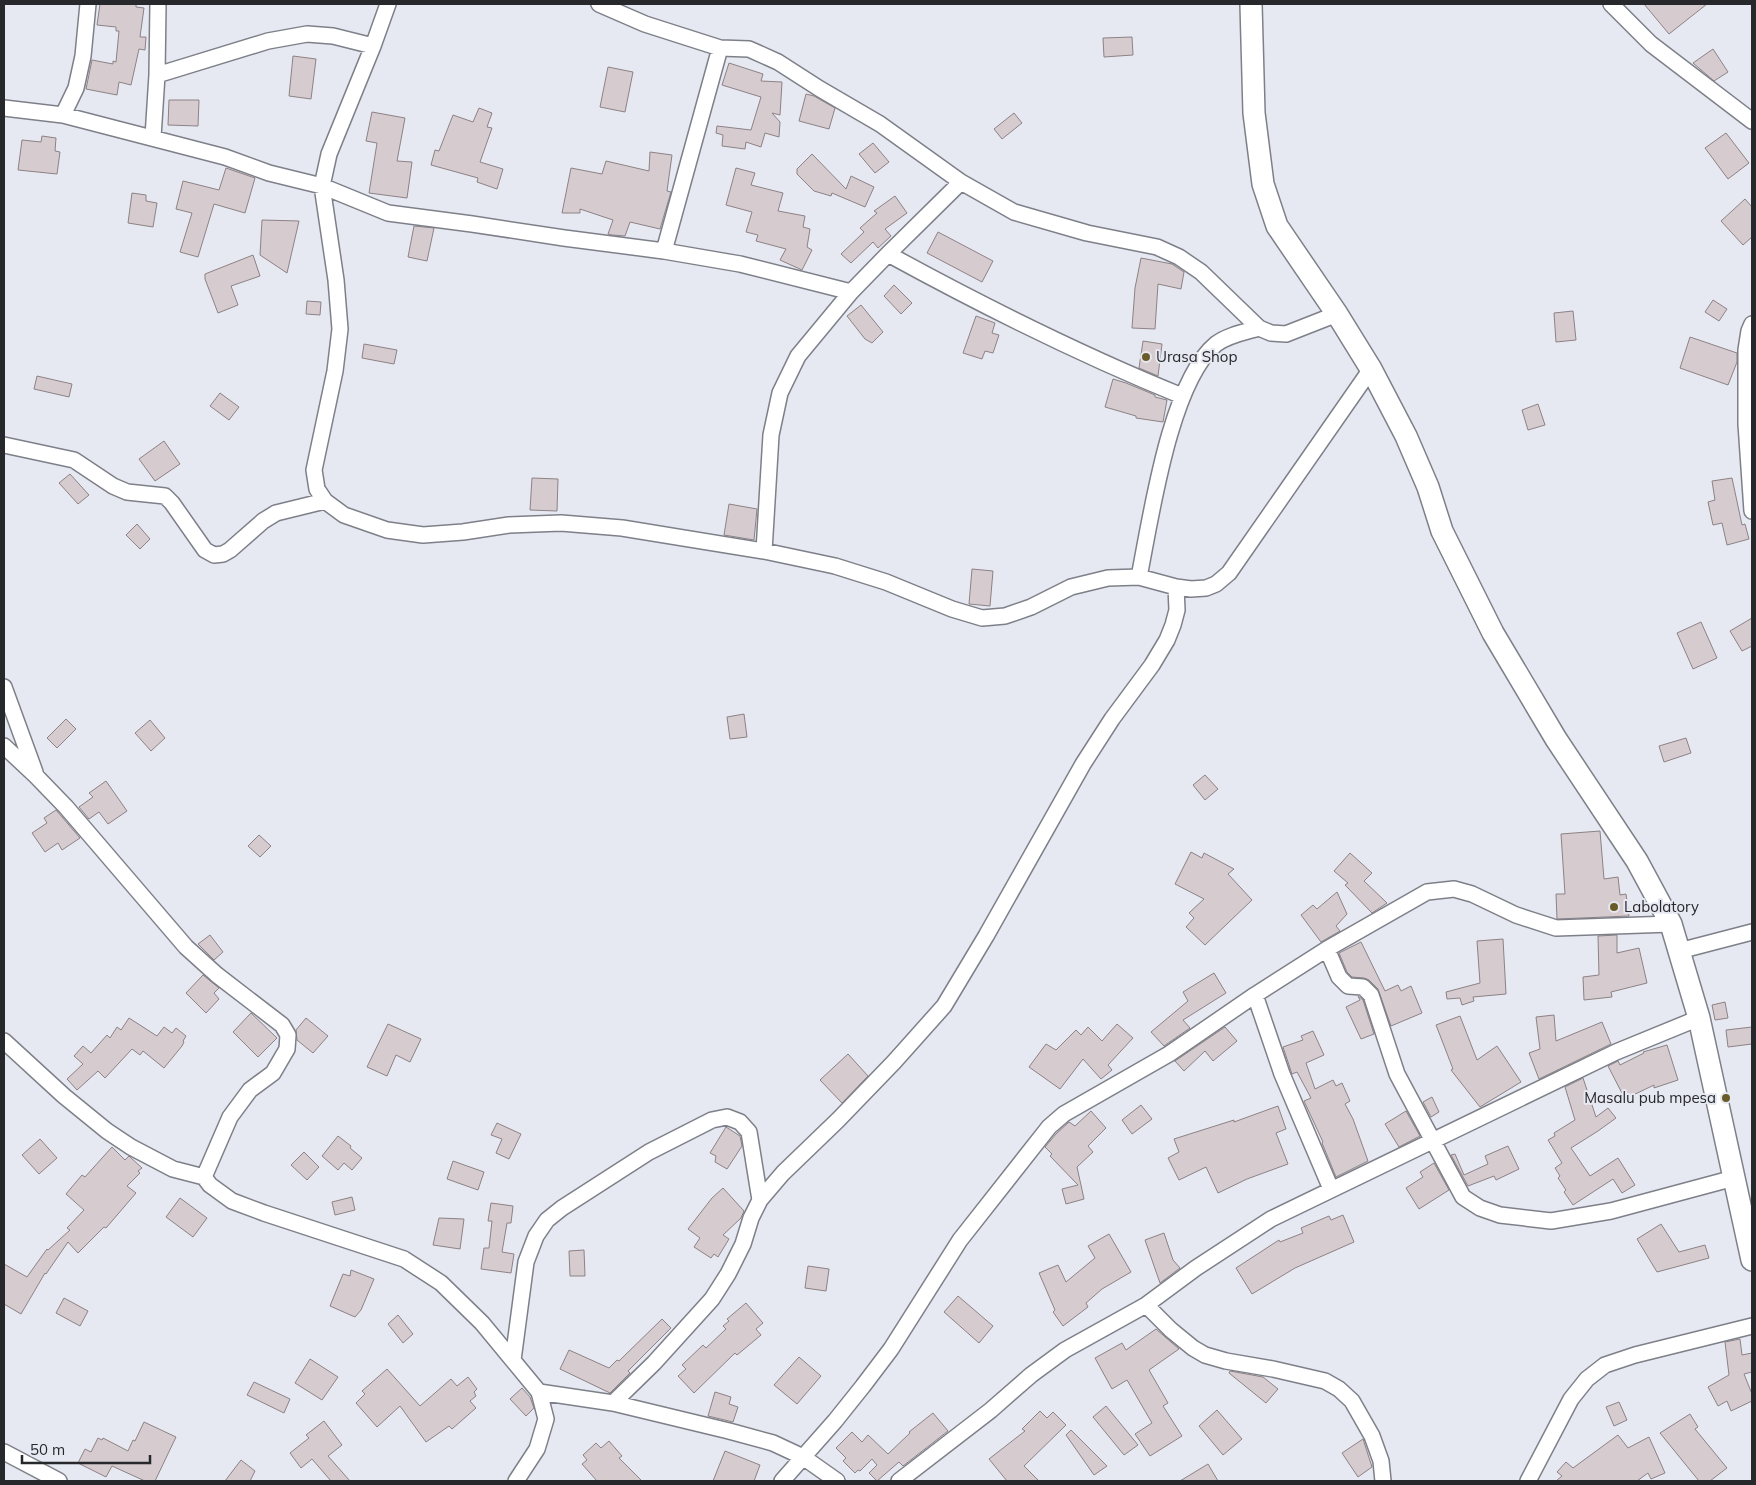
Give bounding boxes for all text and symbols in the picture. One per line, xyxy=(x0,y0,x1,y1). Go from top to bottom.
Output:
place label: Urasa Shop xyxy=(1156,347,1237,366)
marker: Urasa Shop xyxy=(1140,351,1152,363)
place label: Labolatory xyxy=(1624,897,1699,916)
marker: Labolatory xyxy=(1608,901,1620,913)
place label: Masalu pub mpesa xyxy=(1584,1088,1716,1107)
marker: Masalu pub mpesa xyxy=(1720,1092,1732,1104)
scale bar xyxy=(22,1432,150,1464)
text: 50 m xyxy=(30,1440,65,1459)

